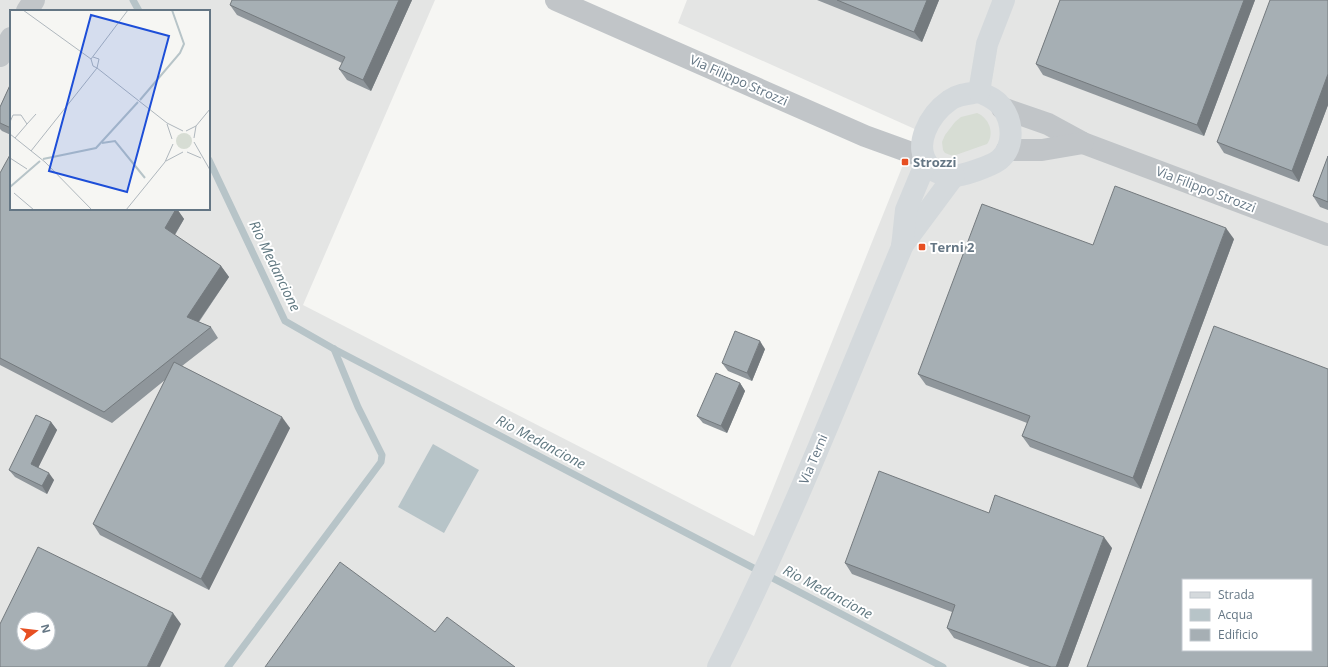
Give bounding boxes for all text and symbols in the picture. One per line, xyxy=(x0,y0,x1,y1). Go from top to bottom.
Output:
inset map xyxy=(10,10,210,210)
street label: Via Filippo Strozzi xyxy=(687,50,791,110)
place label: Strozzi xyxy=(913,153,956,171)
marker: Strozzi xyxy=(900,157,910,167)
street label: Via Filippo Strozzi xyxy=(1153,162,1259,216)
water label: Rio Medancione xyxy=(245,217,306,314)
place label: Terni 2 xyxy=(930,238,975,256)
marker: Terni 2 xyxy=(917,242,927,252)
water label: Rio Medancione xyxy=(493,410,589,473)
street label: Via Terni xyxy=(794,431,832,487)
water label: Rio Medancione xyxy=(780,560,876,623)
legend xyxy=(1182,579,1312,651)
text: Strada xyxy=(1218,586,1254,603)
text: Acqua xyxy=(1218,606,1253,623)
north arrow xyxy=(16,611,56,651)
text: N xyxy=(38,622,55,635)
text: Edificio xyxy=(1218,626,1258,643)

